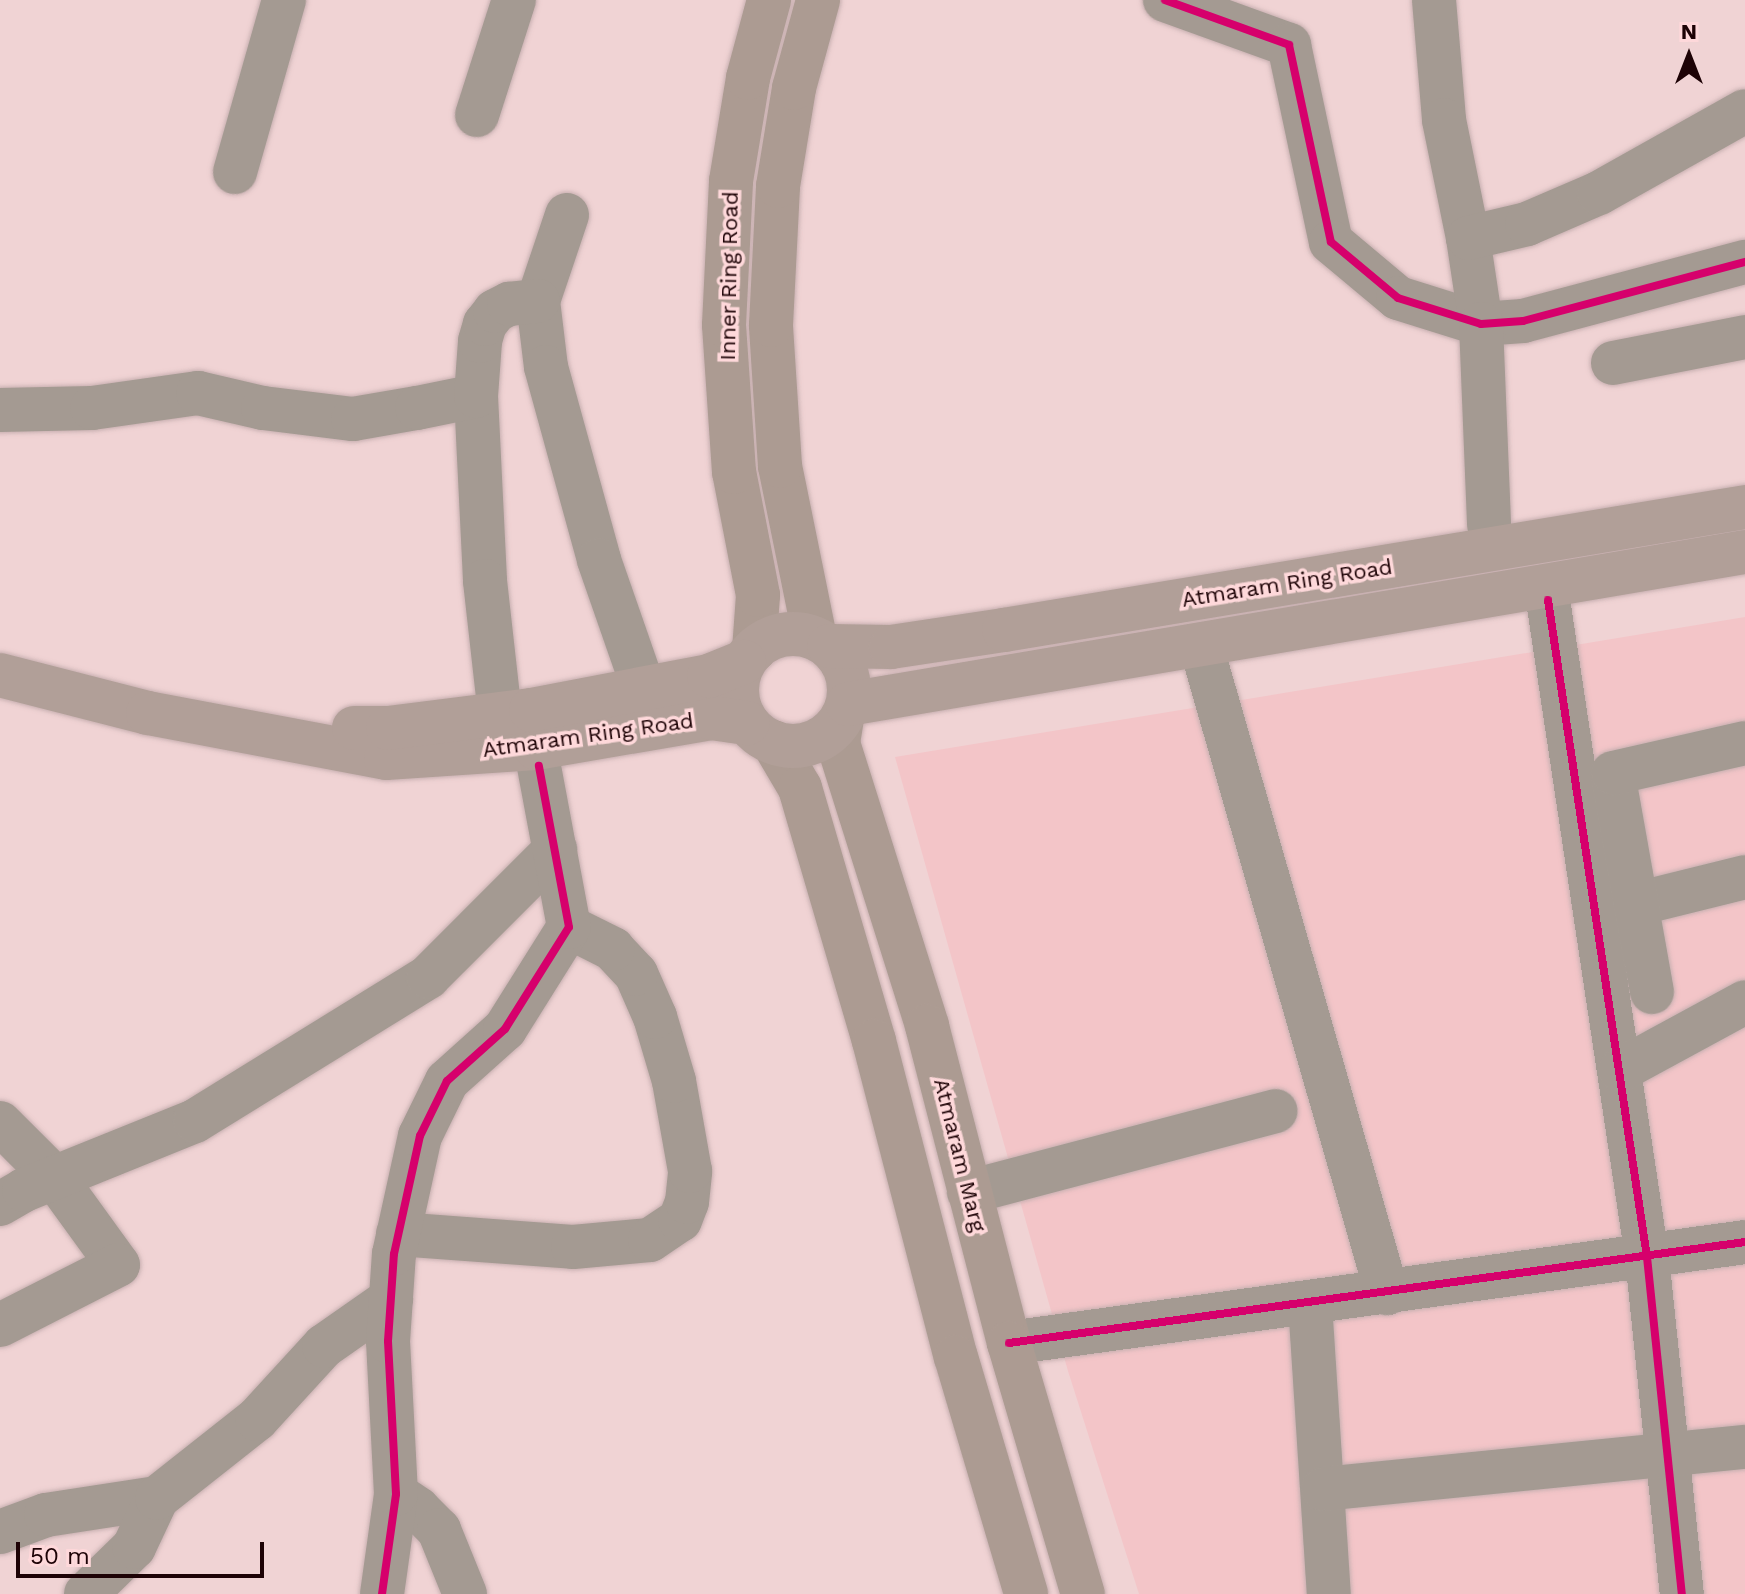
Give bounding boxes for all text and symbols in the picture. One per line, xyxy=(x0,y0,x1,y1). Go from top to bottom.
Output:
north arrow xyxy=(1649,16,1729,96)
text: N xyxy=(1681,19,1697,44)
street label: Inner Ring Road xyxy=(714,191,744,361)
street label: Atmaram Ring Road xyxy=(1180,553,1394,613)
street label: Atmaram Ring Road xyxy=(481,707,695,763)
street label: Atmaram Marg xyxy=(928,1076,992,1234)
scale bar xyxy=(20,1526,268,1576)
text: 50 m xyxy=(30,1542,90,1570)

